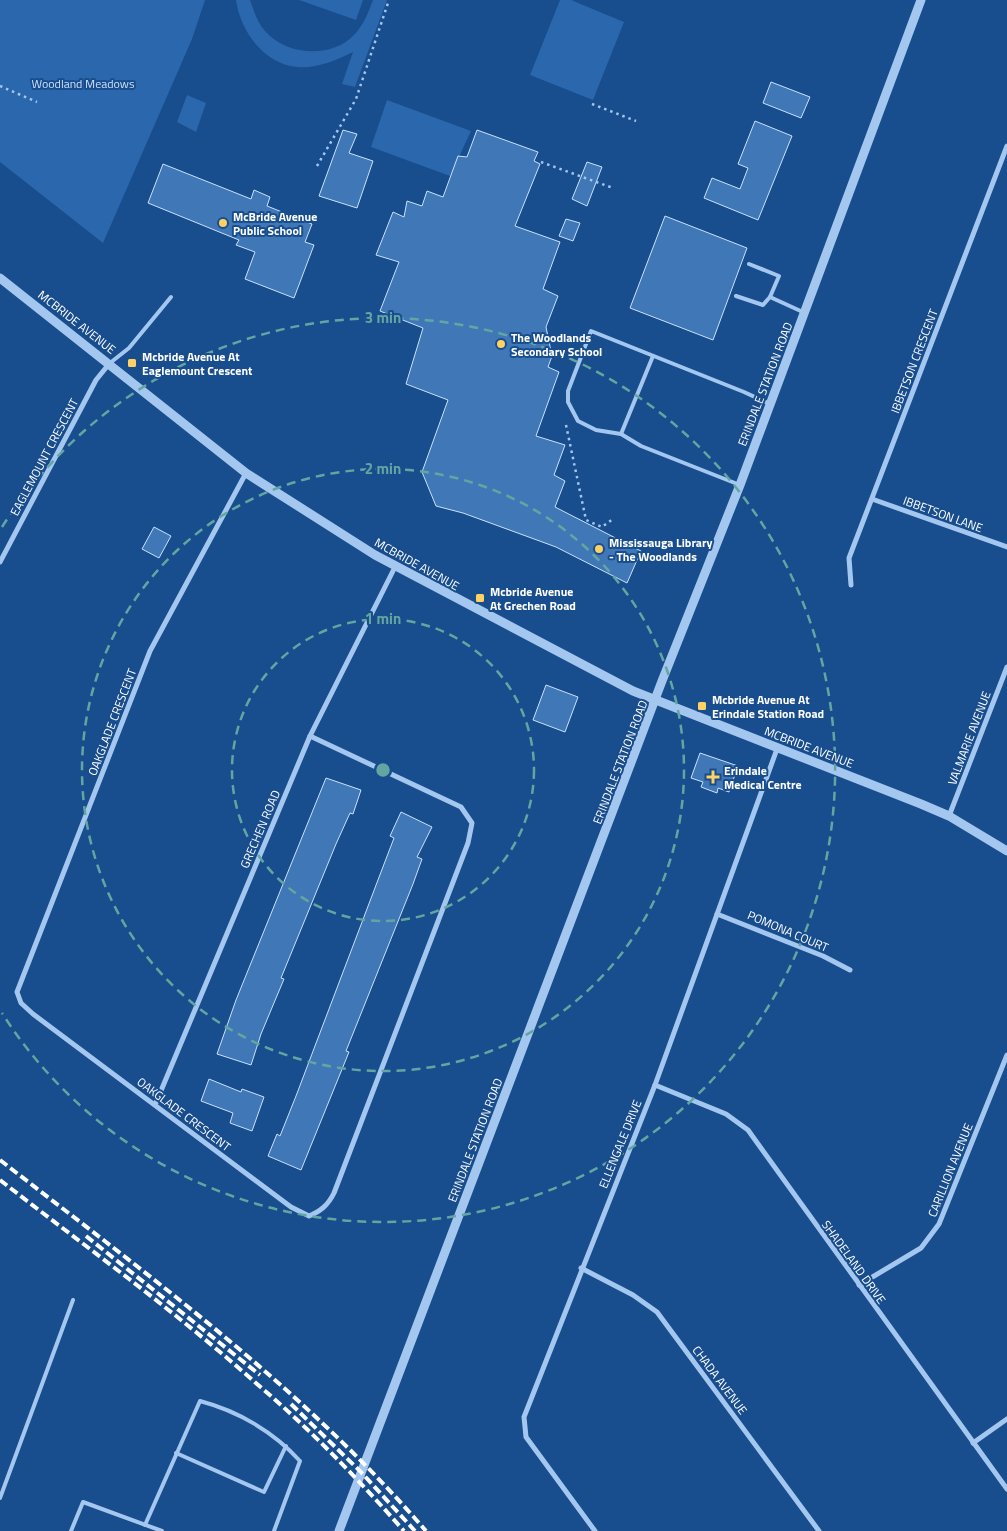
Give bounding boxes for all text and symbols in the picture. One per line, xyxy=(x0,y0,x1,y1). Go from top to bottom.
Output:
park label: Woodland Meadows xyxy=(31,74,135,93)
place label: McBride Avenue Public School xyxy=(233,207,317,240)
marker: McBride Avenue Public School xyxy=(217,217,229,229)
street label: MCBRIDE AVENUE xyxy=(34,285,120,359)
street label: IBBETSON CRESCENT xyxy=(885,305,943,416)
text: 3 min xyxy=(365,306,401,329)
street label: ERINDALE STATION ROAD xyxy=(733,319,798,449)
place label: The Woodlands Secondary School xyxy=(511,328,602,361)
marker: The Woodlands Secondary School xyxy=(495,338,507,350)
place label: Mcbride Avenue At Eaglemount Crescent xyxy=(142,347,253,380)
marker: Mcbride Avenue At Eaglemount Crescent xyxy=(126,357,138,369)
street label: EAGLEMOUNT CRESCENT xyxy=(5,394,83,519)
text: 2 min xyxy=(365,457,401,480)
street label: IBBETSON LANE xyxy=(901,491,986,537)
street label: MCBRIDE AVENUE xyxy=(371,533,463,595)
place label: Mississauga Library - The Woodlands xyxy=(609,533,712,566)
marker: Mississauga Library - The Woodlands xyxy=(593,543,605,555)
place label: Mcbride Avenue At Grechen Road xyxy=(490,582,576,615)
marker: Mcbride Avenue At Grechen Road xyxy=(474,592,486,604)
text: 1 min xyxy=(365,607,401,630)
street label: OAKGLADE CRESCENT xyxy=(83,665,141,778)
street label: VALMARIE AVENUE xyxy=(942,688,996,788)
place label: Mcbride Avenue At Erindale Station Road xyxy=(712,690,824,723)
street label: ERINDALE STATION ROAD xyxy=(588,697,653,827)
marker: Mcbride Avenue At Erindale Station Road xyxy=(696,700,708,712)
street label: MCBRIDE AVENUE xyxy=(762,721,857,773)
centre of rings xyxy=(374,761,392,779)
place label: Erindale Medical Centre xyxy=(724,761,802,794)
marker: Erindale Medical Centre xyxy=(706,770,720,784)
street label: GRECHEN ROAD xyxy=(235,787,285,871)
street label: POMONA COURT xyxy=(744,905,832,957)
street label: OAKGLADE CRESCENT xyxy=(133,1072,236,1156)
street label: ERINDALE STATION ROAD xyxy=(443,1075,508,1205)
street label: ELLENGALE DRIVE xyxy=(594,1096,647,1191)
street label: CARILLION AVENUE xyxy=(922,1120,978,1220)
street label: SHADELAND DRIVE xyxy=(817,1216,891,1308)
street label: CHADA AVENUE xyxy=(688,1342,752,1419)

